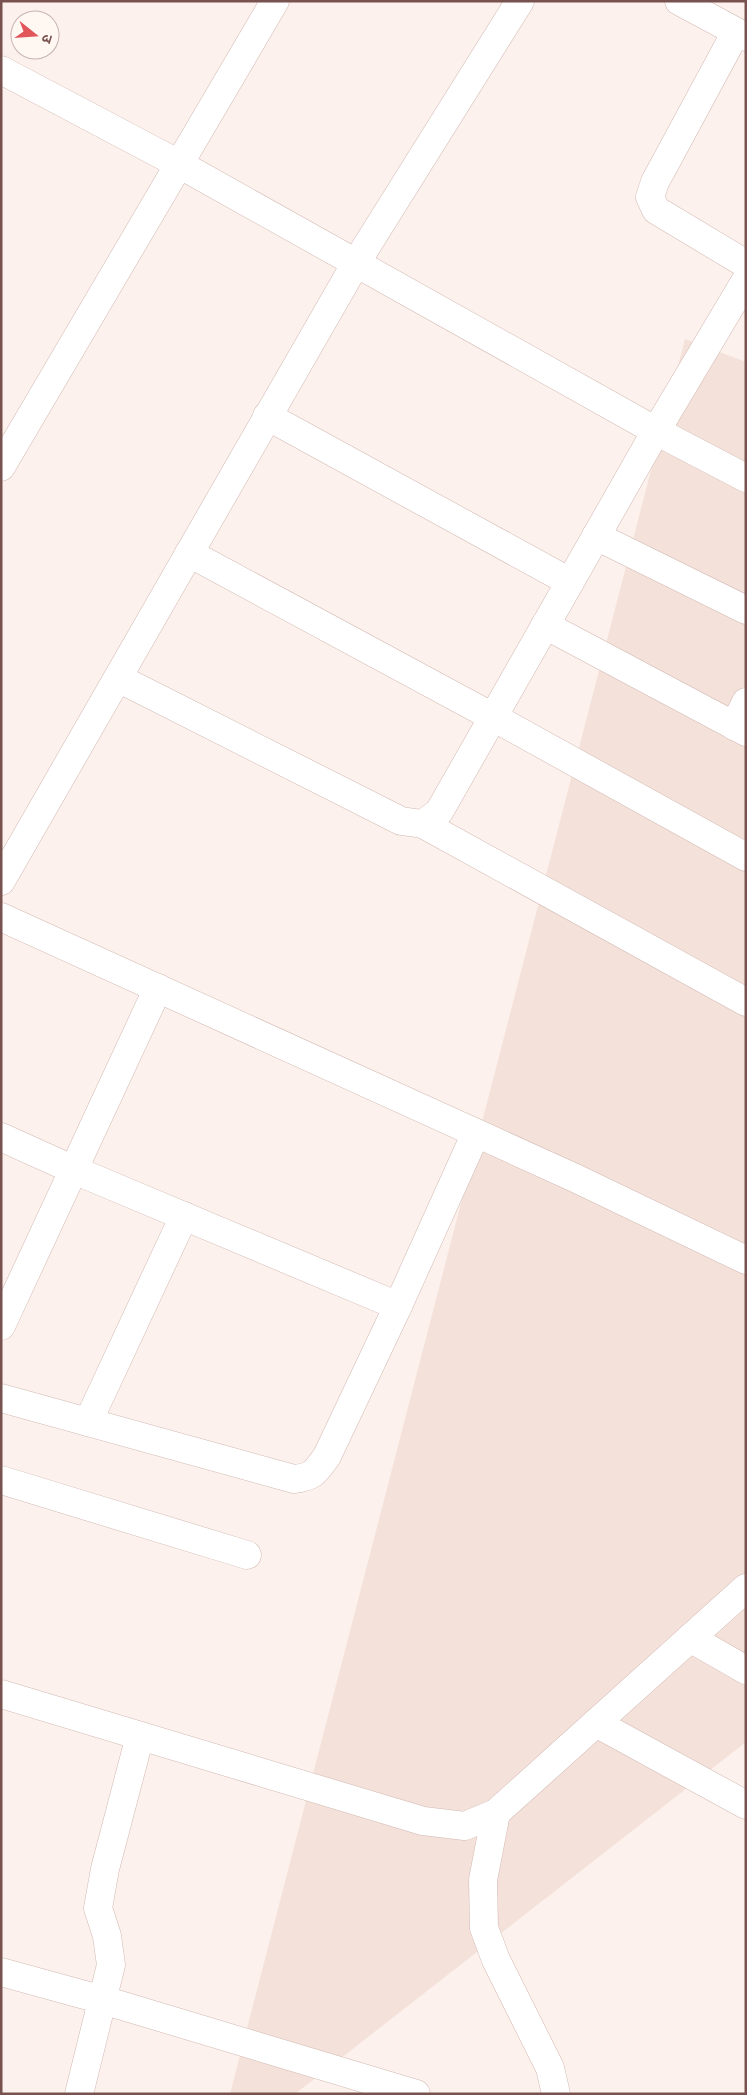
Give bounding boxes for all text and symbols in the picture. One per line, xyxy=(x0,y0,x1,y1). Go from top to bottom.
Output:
north arrow xyxy=(10,10,60,60)
text: उ xyxy=(36,32,59,47)

